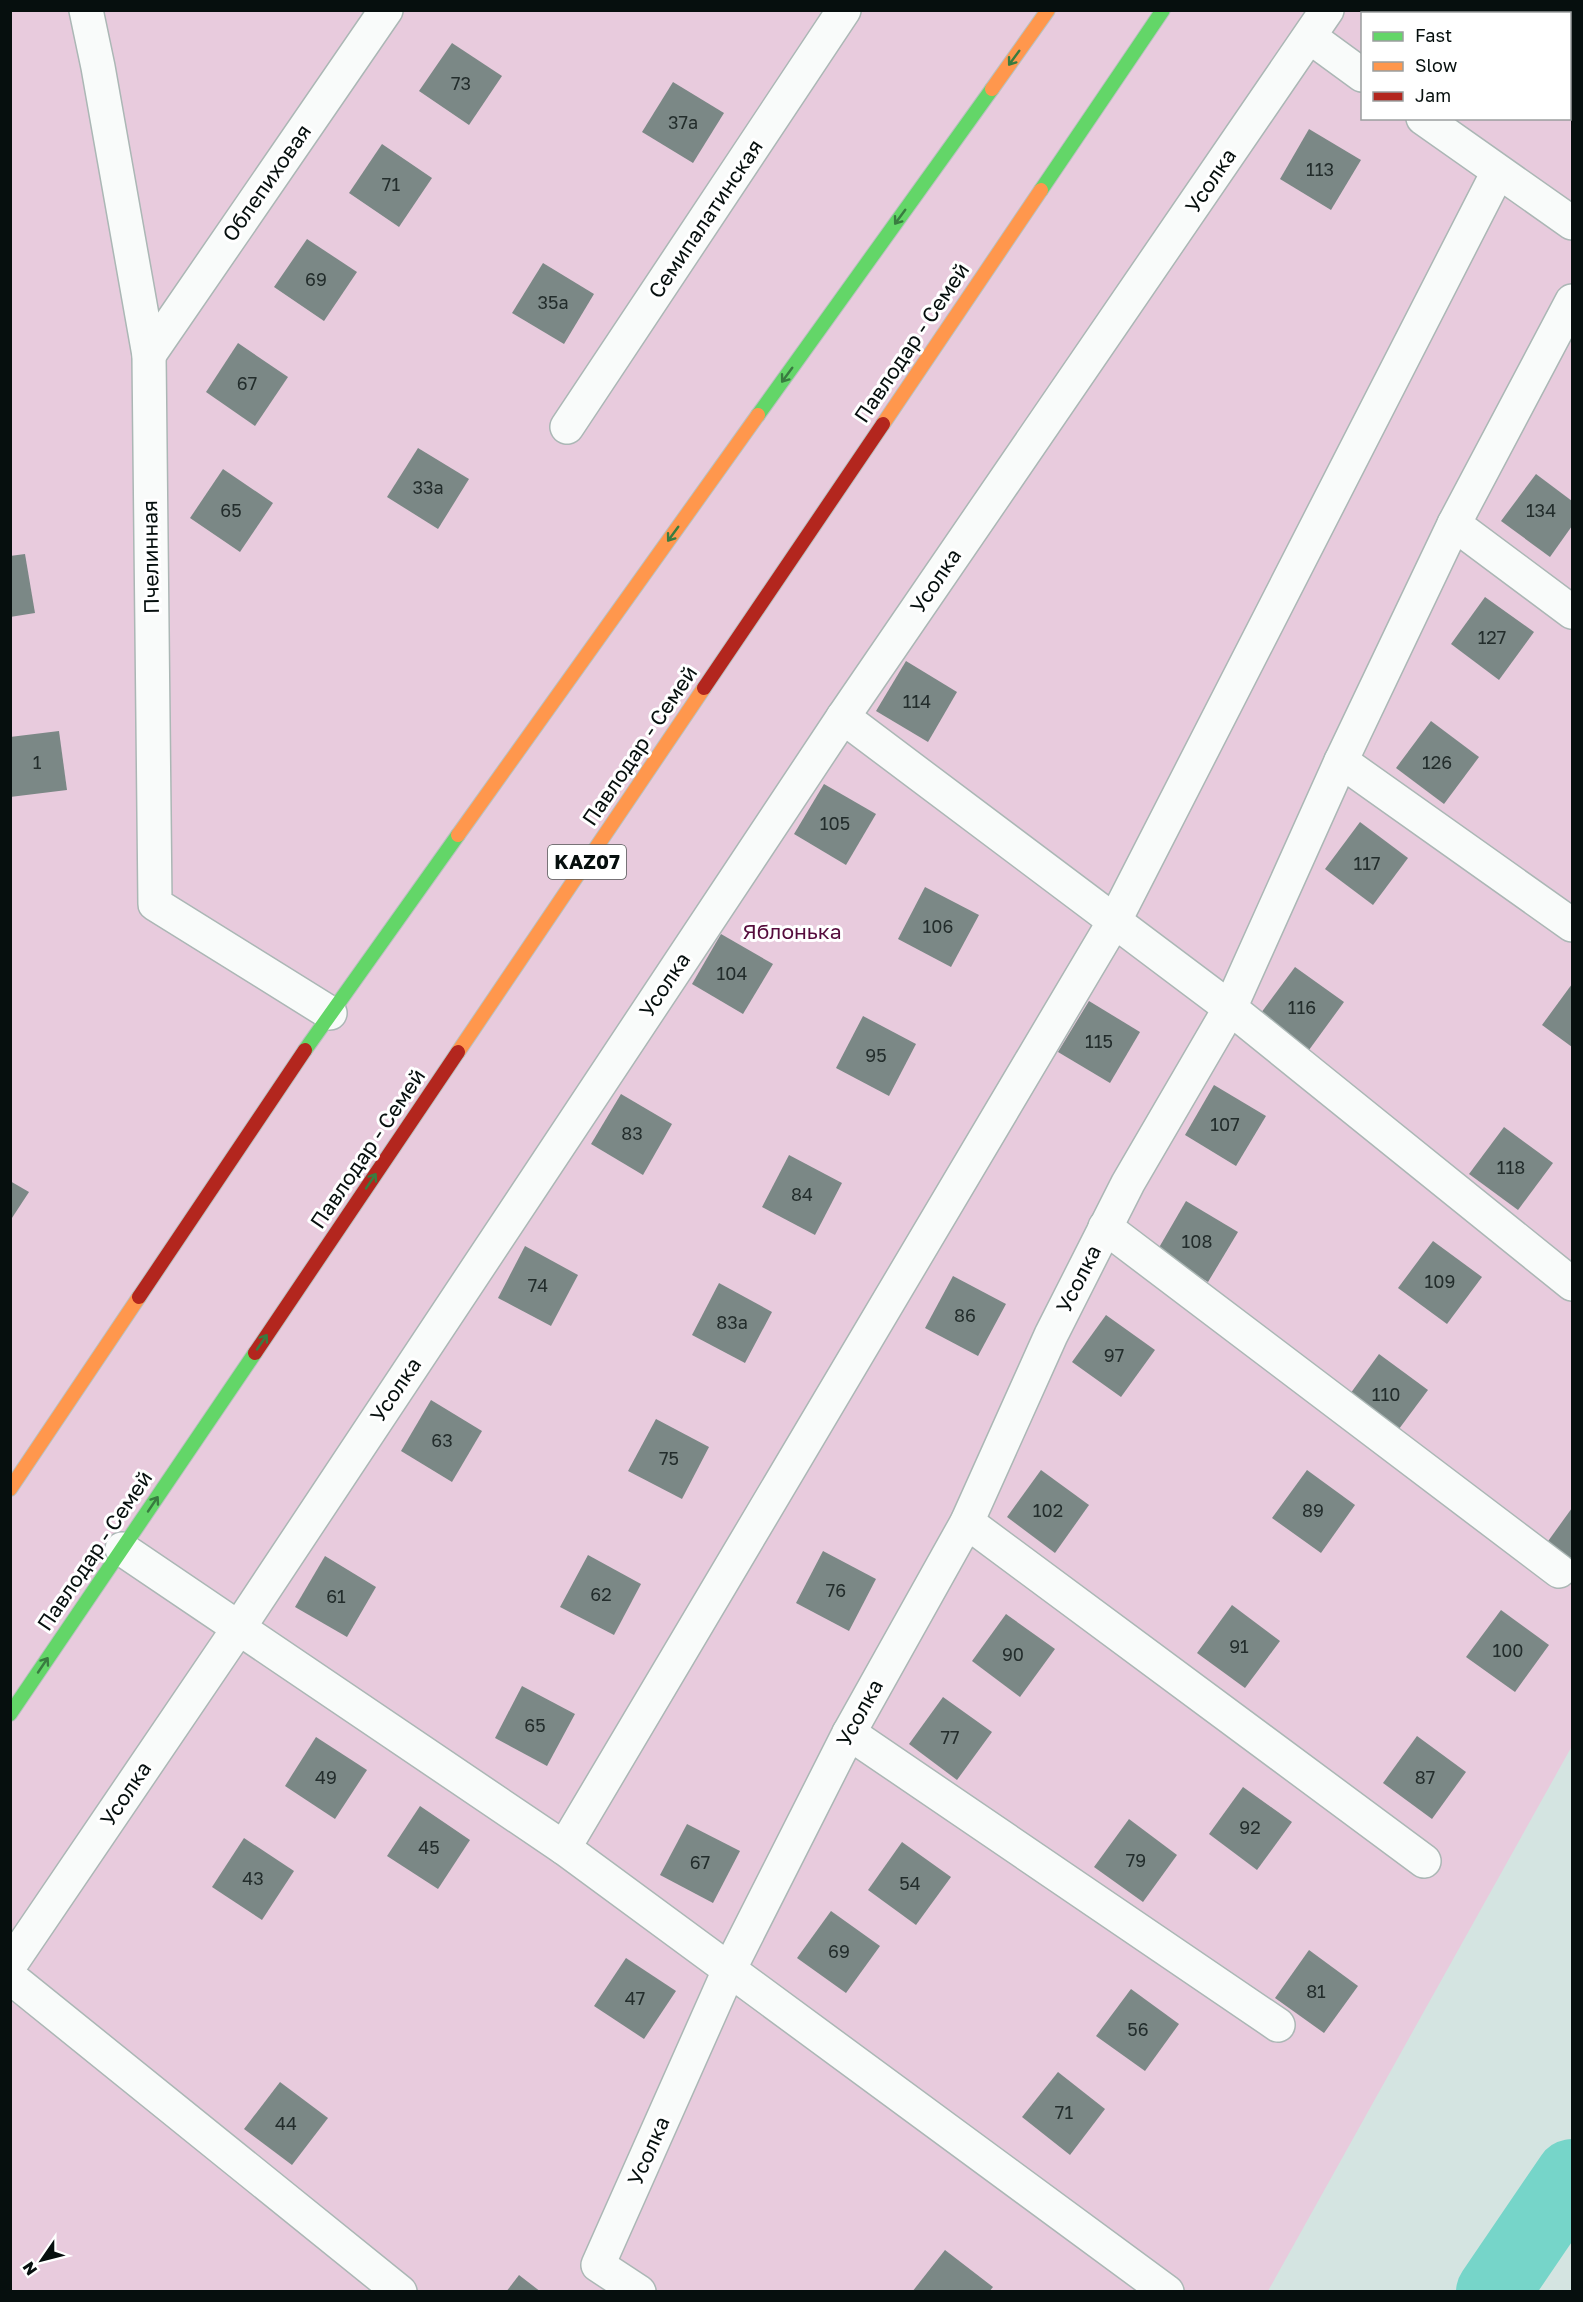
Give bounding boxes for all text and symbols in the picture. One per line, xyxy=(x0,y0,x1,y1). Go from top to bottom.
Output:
legend xyxy=(1361,12,1571,120)
text: Fast xyxy=(1415,24,1452,46)
one-way arrow xyxy=(1008,50,1020,66)
text: Slow xyxy=(1415,54,1458,76)
house number: 73 xyxy=(451,72,471,94)
text: Jam xyxy=(1415,84,1451,106)
house number: 37а xyxy=(668,111,698,133)
street label: Облепиховая xyxy=(216,119,316,246)
street label: Семипалатинская xyxy=(642,134,768,303)
street label: Усолка xyxy=(1179,143,1241,218)
house number: 113 xyxy=(1306,158,1334,180)
house number: 71 xyxy=(382,173,400,195)
one-way arrow xyxy=(894,208,906,224)
street label: Павлодар - Семей xyxy=(848,258,974,427)
house number: 69 xyxy=(305,268,327,290)
house number: 35а xyxy=(537,291,569,313)
one-way arrow xyxy=(781,367,793,383)
house number: 67 xyxy=(237,372,257,394)
house number: 33а xyxy=(412,476,444,498)
house number: 65 xyxy=(220,499,242,521)
house number: 134 xyxy=(1526,499,1556,521)
street label: Пчелинная xyxy=(136,500,164,614)
one-way arrow xyxy=(667,525,679,541)
street label: Усолка xyxy=(904,543,966,618)
house number: 127 xyxy=(1478,626,1506,648)
street label: Павлодар - Семей xyxy=(576,661,702,830)
house number: 114 xyxy=(903,690,931,712)
house number: 1 xyxy=(33,751,42,773)
house number: 126 xyxy=(1422,751,1452,773)
house number: 105 xyxy=(820,812,850,834)
road number: KAZ07 xyxy=(548,845,626,879)
house number: 117 xyxy=(1354,852,1381,874)
house number: 106 xyxy=(923,915,953,937)
park label: Яблонька xyxy=(742,918,842,944)
street label: Усолка xyxy=(633,947,695,1022)
house number: 104 xyxy=(717,962,747,984)
house number: 116 xyxy=(1288,996,1316,1018)
house number: 115 xyxy=(1085,1030,1113,1052)
house number: 95 xyxy=(865,1044,887,1066)
street label: Павлодар - Семей xyxy=(304,1064,430,1233)
house number: 107 xyxy=(1210,1113,1240,1135)
house number: 83 xyxy=(621,1122,643,1144)
house number: 118 xyxy=(1497,1156,1525,1178)
one-way arrow xyxy=(365,1173,377,1190)
house number: 84 xyxy=(791,1183,813,1205)
house number: 108 xyxy=(1182,1230,1212,1252)
street label: Усолка xyxy=(1050,1240,1106,1317)
house number: 109 xyxy=(1425,1270,1455,1292)
house number: 74 xyxy=(528,1274,548,1296)
house number: 86 xyxy=(954,1304,976,1326)
house number: 83а xyxy=(716,1311,748,1333)
one-way arrow xyxy=(256,1335,268,1351)
house number: 97 xyxy=(1104,1344,1124,1366)
street label: Усолка xyxy=(364,1352,426,1427)
house number: 110 xyxy=(1372,1383,1400,1405)
house number: 63 xyxy=(431,1429,453,1451)
house number: 75 xyxy=(659,1447,679,1469)
street label: Павлодар - Семей xyxy=(31,1466,157,1635)
one-way arrow xyxy=(147,1496,159,1513)
house number: 102 xyxy=(1033,1499,1063,1521)
house number: 89 xyxy=(1302,1499,1324,1521)
house number: 76 xyxy=(826,1579,846,1601)
house number: 62 xyxy=(590,1583,612,1605)
house number: 61 xyxy=(326,1585,346,1607)
house number: 91 xyxy=(1229,1635,1249,1657)
house number: 100 xyxy=(1492,1639,1524,1661)
house number: 90 xyxy=(1002,1643,1024,1665)
one-way arrow xyxy=(37,1658,49,1674)
street label: Усолка xyxy=(830,1674,888,1751)
house number: 65 xyxy=(524,1714,546,1736)
house number: 77 xyxy=(940,1726,960,1748)
street label: Усолка xyxy=(94,1756,156,1831)
house number: 49 xyxy=(315,1766,337,1788)
house number: 87 xyxy=(1415,1766,1435,1788)
house number: 92 xyxy=(1239,1816,1261,1838)
house number: 45 xyxy=(418,1836,440,1858)
house number: 79 xyxy=(1126,1849,1146,1871)
house number: 67 xyxy=(690,1851,710,1873)
house number: 43 xyxy=(242,1867,264,1889)
house number: 54 xyxy=(899,1872,921,1894)
house number: 69 xyxy=(828,1940,850,1962)
house number: 81 xyxy=(1306,1980,1326,2002)
house number: 47 xyxy=(625,1987,645,2009)
house number: 56 xyxy=(1127,2018,1149,2040)
house number: 71 xyxy=(1055,2101,1073,2123)
house number: 44 xyxy=(275,2112,297,2134)
street label: Усолка xyxy=(621,2112,675,2189)
north arrow xyxy=(12,2230,72,2290)
text: N xyxy=(18,2258,41,2279)

